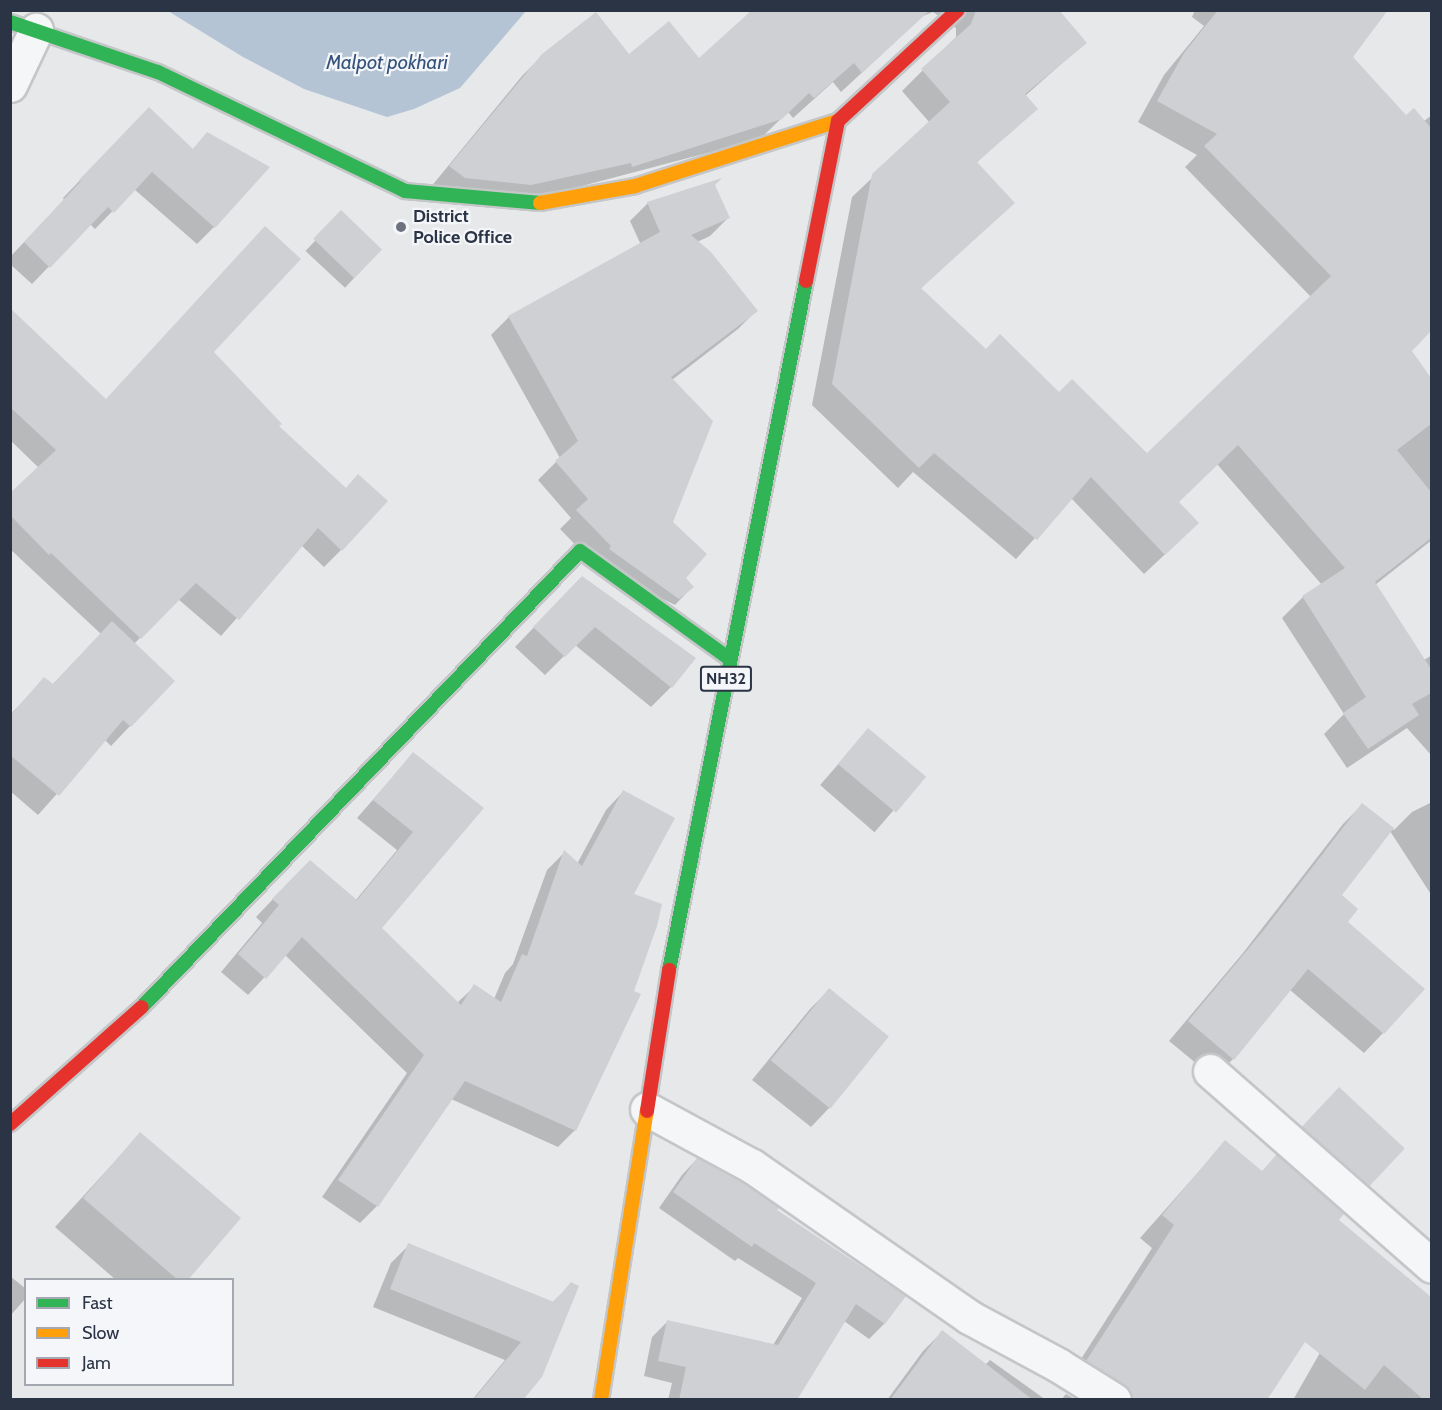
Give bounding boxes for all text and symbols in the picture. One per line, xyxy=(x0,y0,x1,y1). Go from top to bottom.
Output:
water label: Malpot pokhari xyxy=(326,50,448,74)
place label: District Police Office xyxy=(413,206,512,248)
marker: District Police Office xyxy=(394,220,408,234)
road number: NH32 xyxy=(699,666,753,692)
legend xyxy=(24,1278,234,1386)
text: Fast xyxy=(82,1292,113,1314)
text: Slow xyxy=(82,1322,119,1344)
text: Jam xyxy=(82,1352,111,1374)

